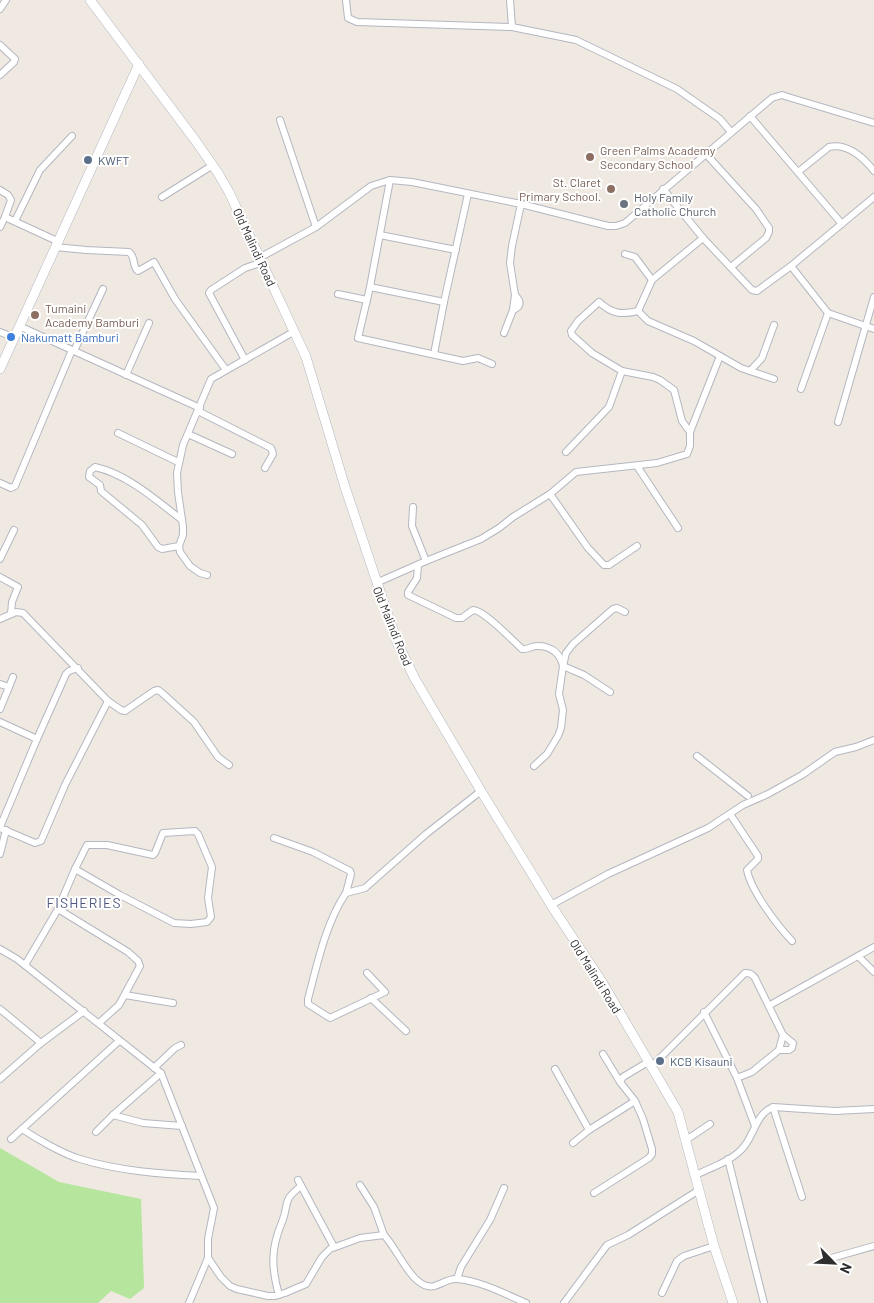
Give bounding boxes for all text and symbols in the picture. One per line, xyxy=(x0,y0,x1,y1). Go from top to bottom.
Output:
place label: Green Palms Academy Secondary School xyxy=(600,143,716,171)
marker: Green Palms Academy Secondary School xyxy=(584,151,596,163)
place label: KWFT xyxy=(98,153,130,167)
marker: KWFT xyxy=(82,154,94,166)
place label: St. Claret Primary School. xyxy=(519,175,601,203)
marker: St. Claret Primary School. xyxy=(605,183,617,195)
place label: Holy Family Catholic Church xyxy=(634,190,716,218)
marker: Holy Family Catholic Church xyxy=(618,198,630,210)
street label: Old Malindi Road xyxy=(231,206,279,288)
place label: Tumaini Academy Bamburi xyxy=(45,301,139,329)
marker: Tumaini Academy Bamburi xyxy=(29,309,41,321)
place label: Nakumatt Bamburi xyxy=(21,330,119,344)
marker: Nakumatt Bamburi xyxy=(5,331,17,343)
street label: Old Malindi Road xyxy=(371,584,415,668)
district label: FISHERIES xyxy=(46,894,122,911)
street label: Old Malindi Road xyxy=(568,936,624,1016)
place label: KCB Kisauni xyxy=(670,1054,733,1068)
marker: KCB Kisauni xyxy=(654,1055,666,1067)
north arrow xyxy=(809,1238,859,1288)
text: N xyxy=(837,1261,856,1276)

